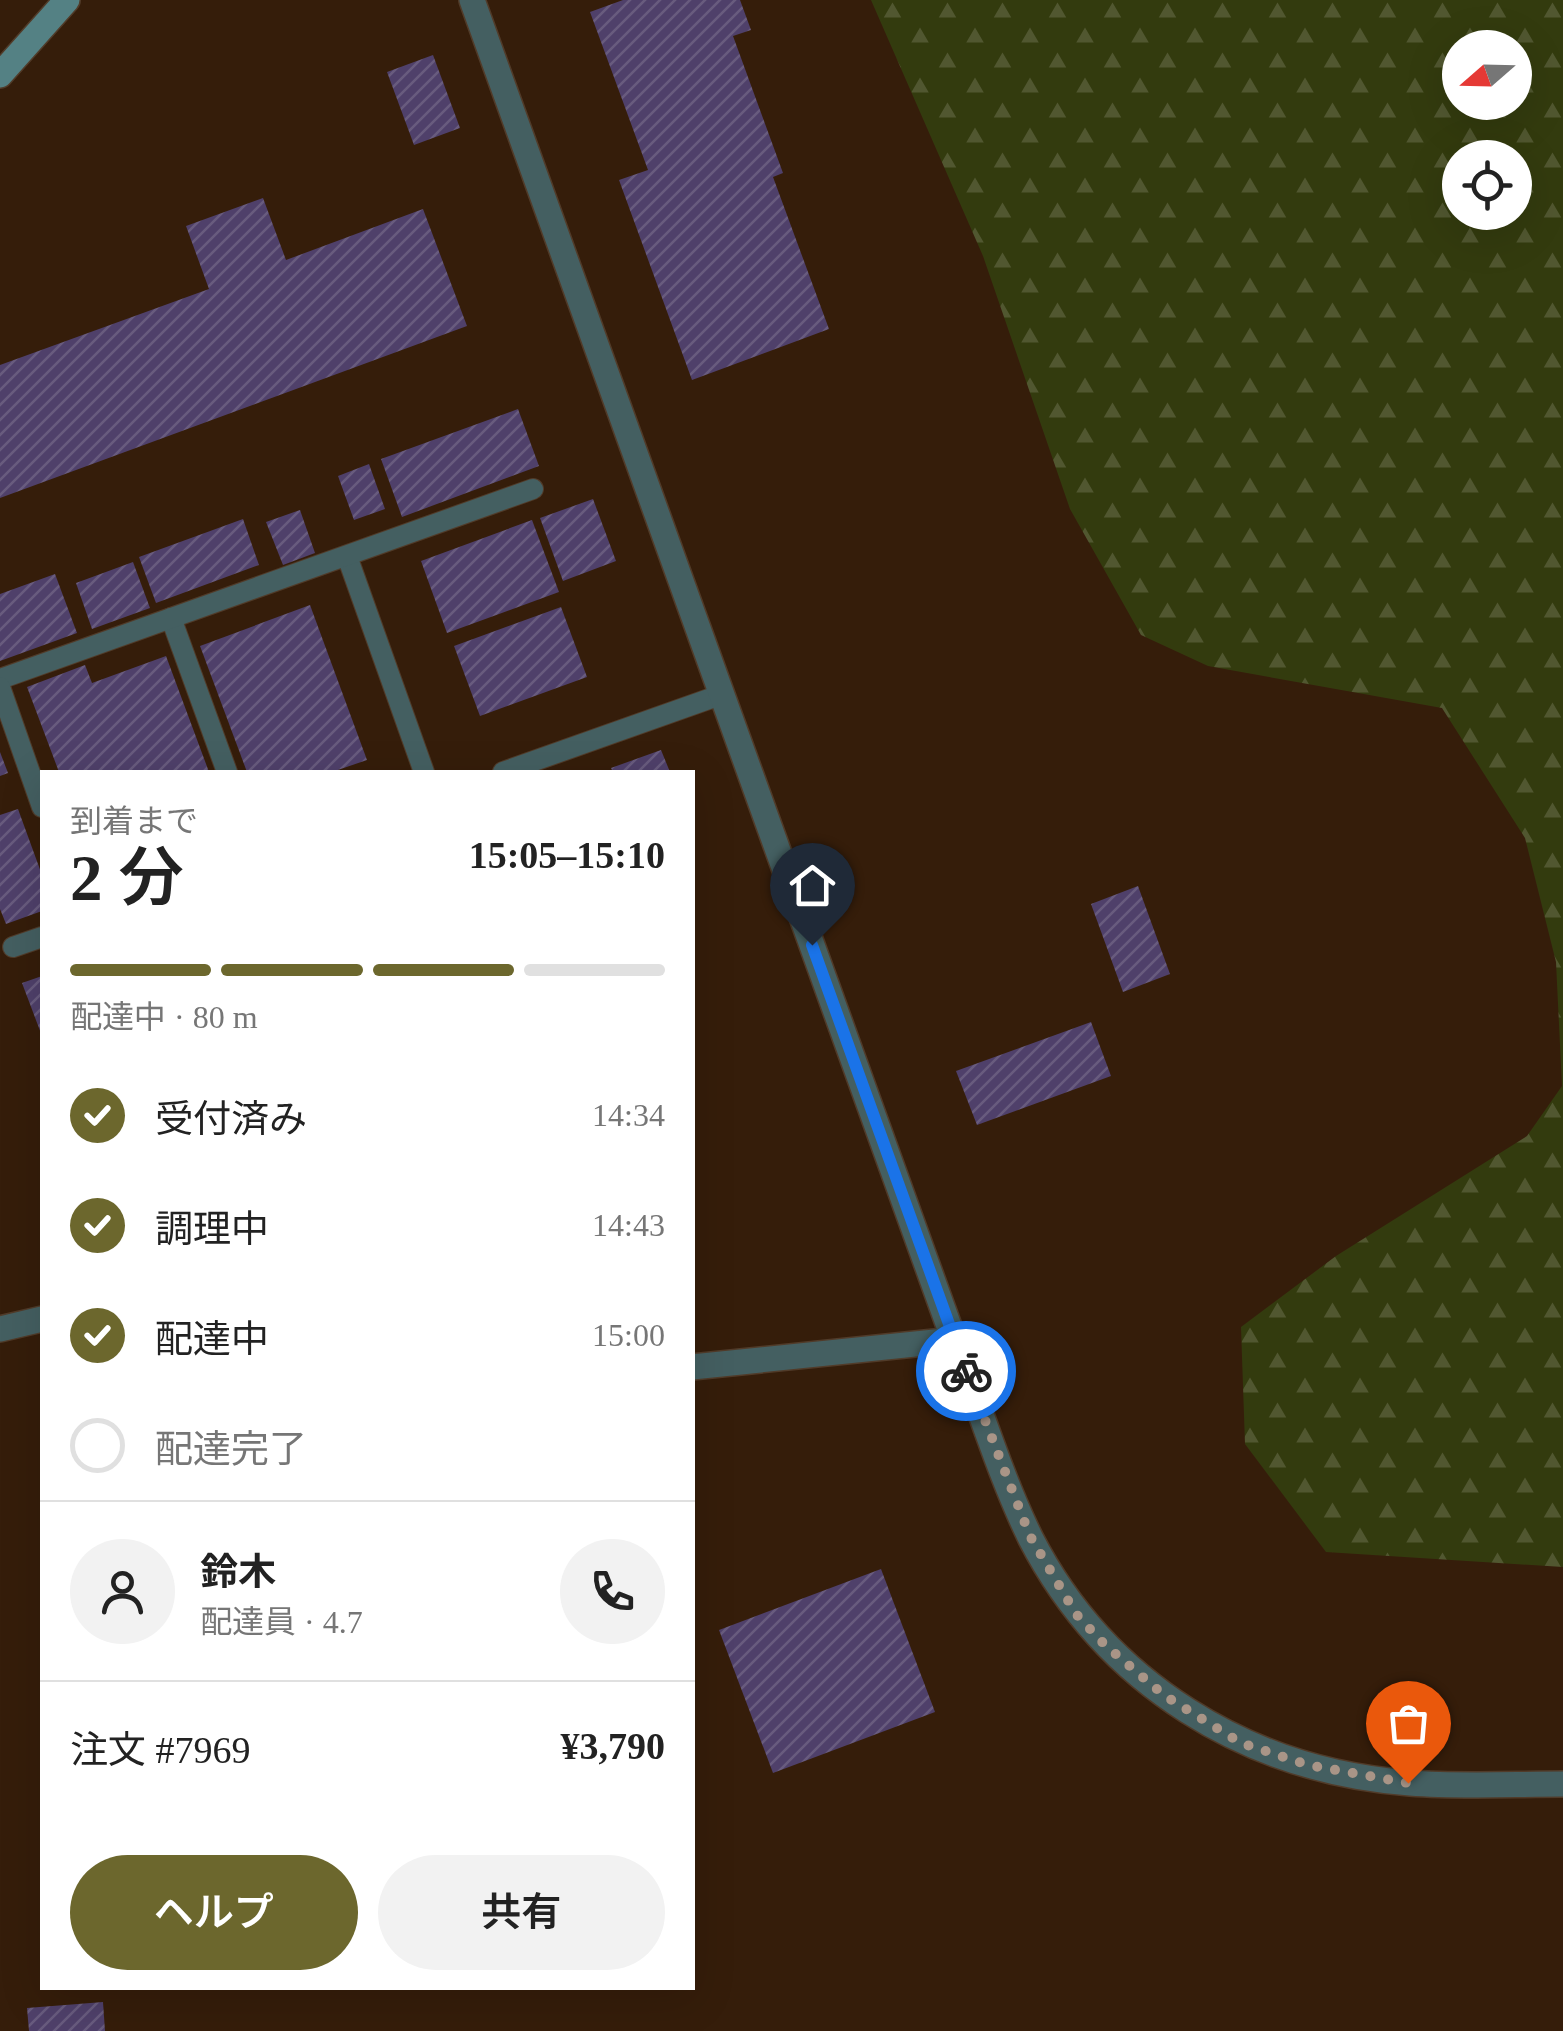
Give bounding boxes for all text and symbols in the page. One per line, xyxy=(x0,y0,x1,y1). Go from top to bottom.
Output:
north arrow xyxy=(1442,30,1532,120)
map controls xyxy=(1442,30,1532,230)
button: locate xyxy=(1442,140,1532,230)
text: 到着まで xyxy=(70,803,198,839)
text: 15:05–15:10 xyxy=(469,834,665,876)
text: 2 分 xyxy=(70,842,184,914)
pin xyxy=(770,843,855,946)
icon: home xyxy=(785,858,840,913)
text: 配達中 · 80 m xyxy=(70,999,258,1035)
icon: check xyxy=(70,1088,125,1143)
text: 14:34 xyxy=(592,1097,665,1133)
text: 受付済み xyxy=(155,1098,307,1140)
icon: check xyxy=(70,1198,125,1253)
text: 14:43 xyxy=(592,1207,665,1243)
text: 調理中 xyxy=(155,1208,269,1250)
icon: check xyxy=(70,1308,125,1363)
text: 15:00 xyxy=(592,1317,665,1353)
text: 配達中 xyxy=(155,1318,269,1360)
courier xyxy=(916,1321,1016,1421)
icon: bike xyxy=(939,1344,994,1399)
text: 配達完了 xyxy=(155,1428,307,1470)
button: person xyxy=(70,1539,175,1644)
button: phone xyxy=(560,1539,665,1644)
text: 鈴木 xyxy=(200,1551,276,1593)
text: 配達員 · 4.7 xyxy=(200,1604,363,1640)
pin xyxy=(1366,1681,1451,1784)
icon: bag xyxy=(1381,1696,1436,1751)
text: ¥3,790 xyxy=(561,1725,665,1767)
text: 注文 #7969 xyxy=(70,1729,251,1771)
button: ヘルプ xyxy=(70,1855,358,1970)
button: 共有 xyxy=(378,1855,665,1970)

